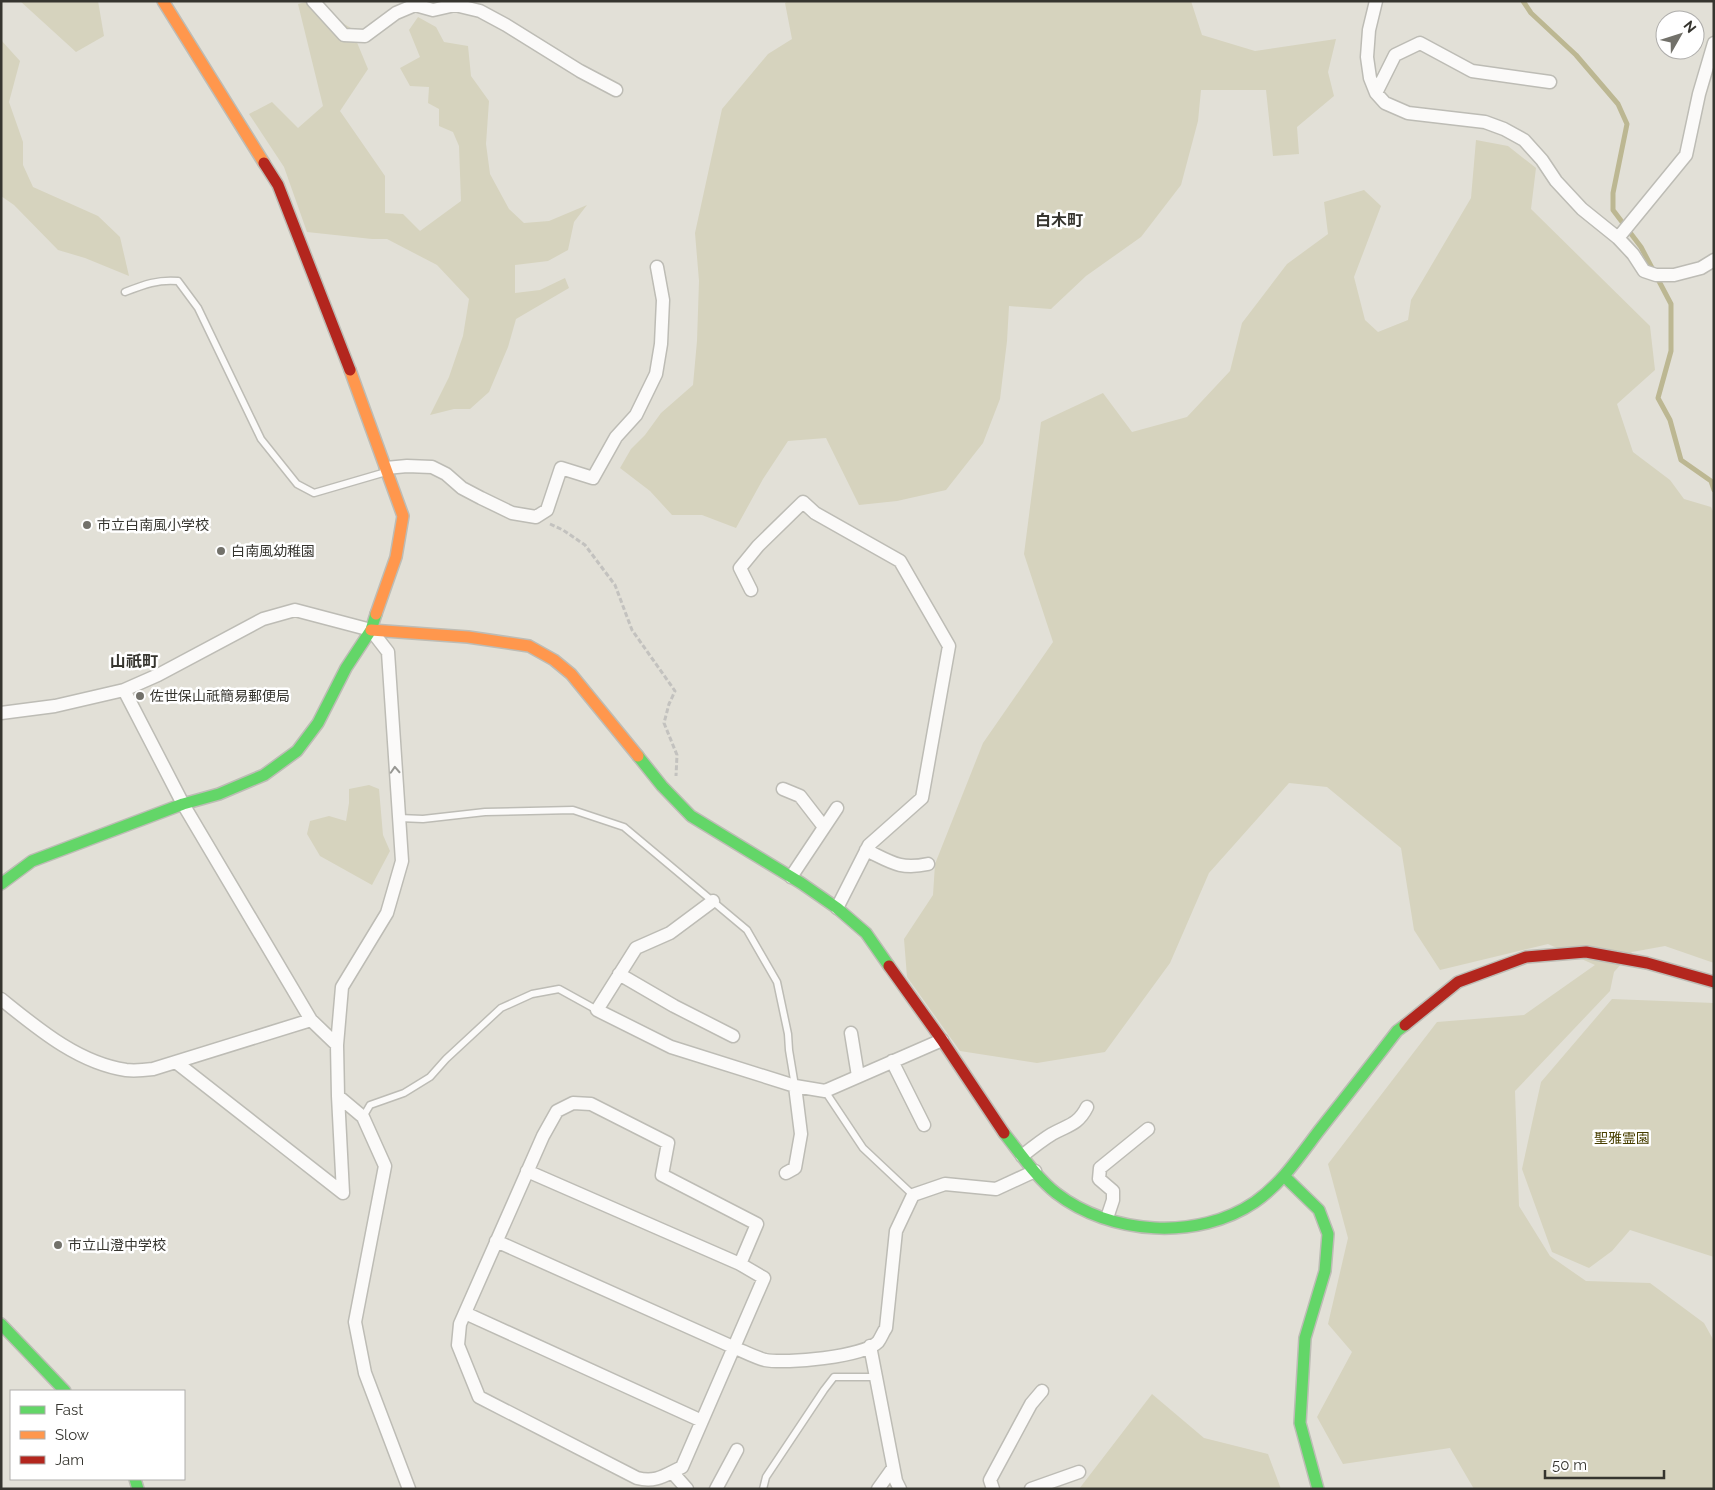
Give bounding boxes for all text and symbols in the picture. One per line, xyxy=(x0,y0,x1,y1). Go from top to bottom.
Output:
north arrow xyxy=(1655,10,1705,60)
text: N xyxy=(1681,18,1700,36)
district label: 白木町 xyxy=(1035,211,1083,230)
place label: 市立白南風小学校 xyxy=(97,517,209,533)
marker: 市立白南風小学校 xyxy=(81,519,93,531)
place label: 白南風幼稚園 xyxy=(231,543,315,559)
marker: 白南風幼稚園 xyxy=(215,545,227,557)
district label: 山祇町 xyxy=(110,652,158,671)
place label: 佐世保山祇簡易郵便局 xyxy=(150,688,290,704)
marker: 佐世保山祇簡易郵便局 xyxy=(134,690,146,702)
one-way arrow xyxy=(389,765,400,773)
park label: 聖雅霊園 xyxy=(1594,1130,1650,1146)
place label: 市立山澄中学校 xyxy=(68,1237,166,1253)
marker: 市立山澄中学校 xyxy=(52,1239,64,1251)
legend xyxy=(10,1390,185,1480)
text: Fast xyxy=(55,1401,83,1419)
text: Slow xyxy=(55,1426,89,1444)
scale bar xyxy=(1545,1448,1664,1480)
text: Jam xyxy=(55,1451,84,1469)
text: 50 m xyxy=(1552,1456,1587,1474)

